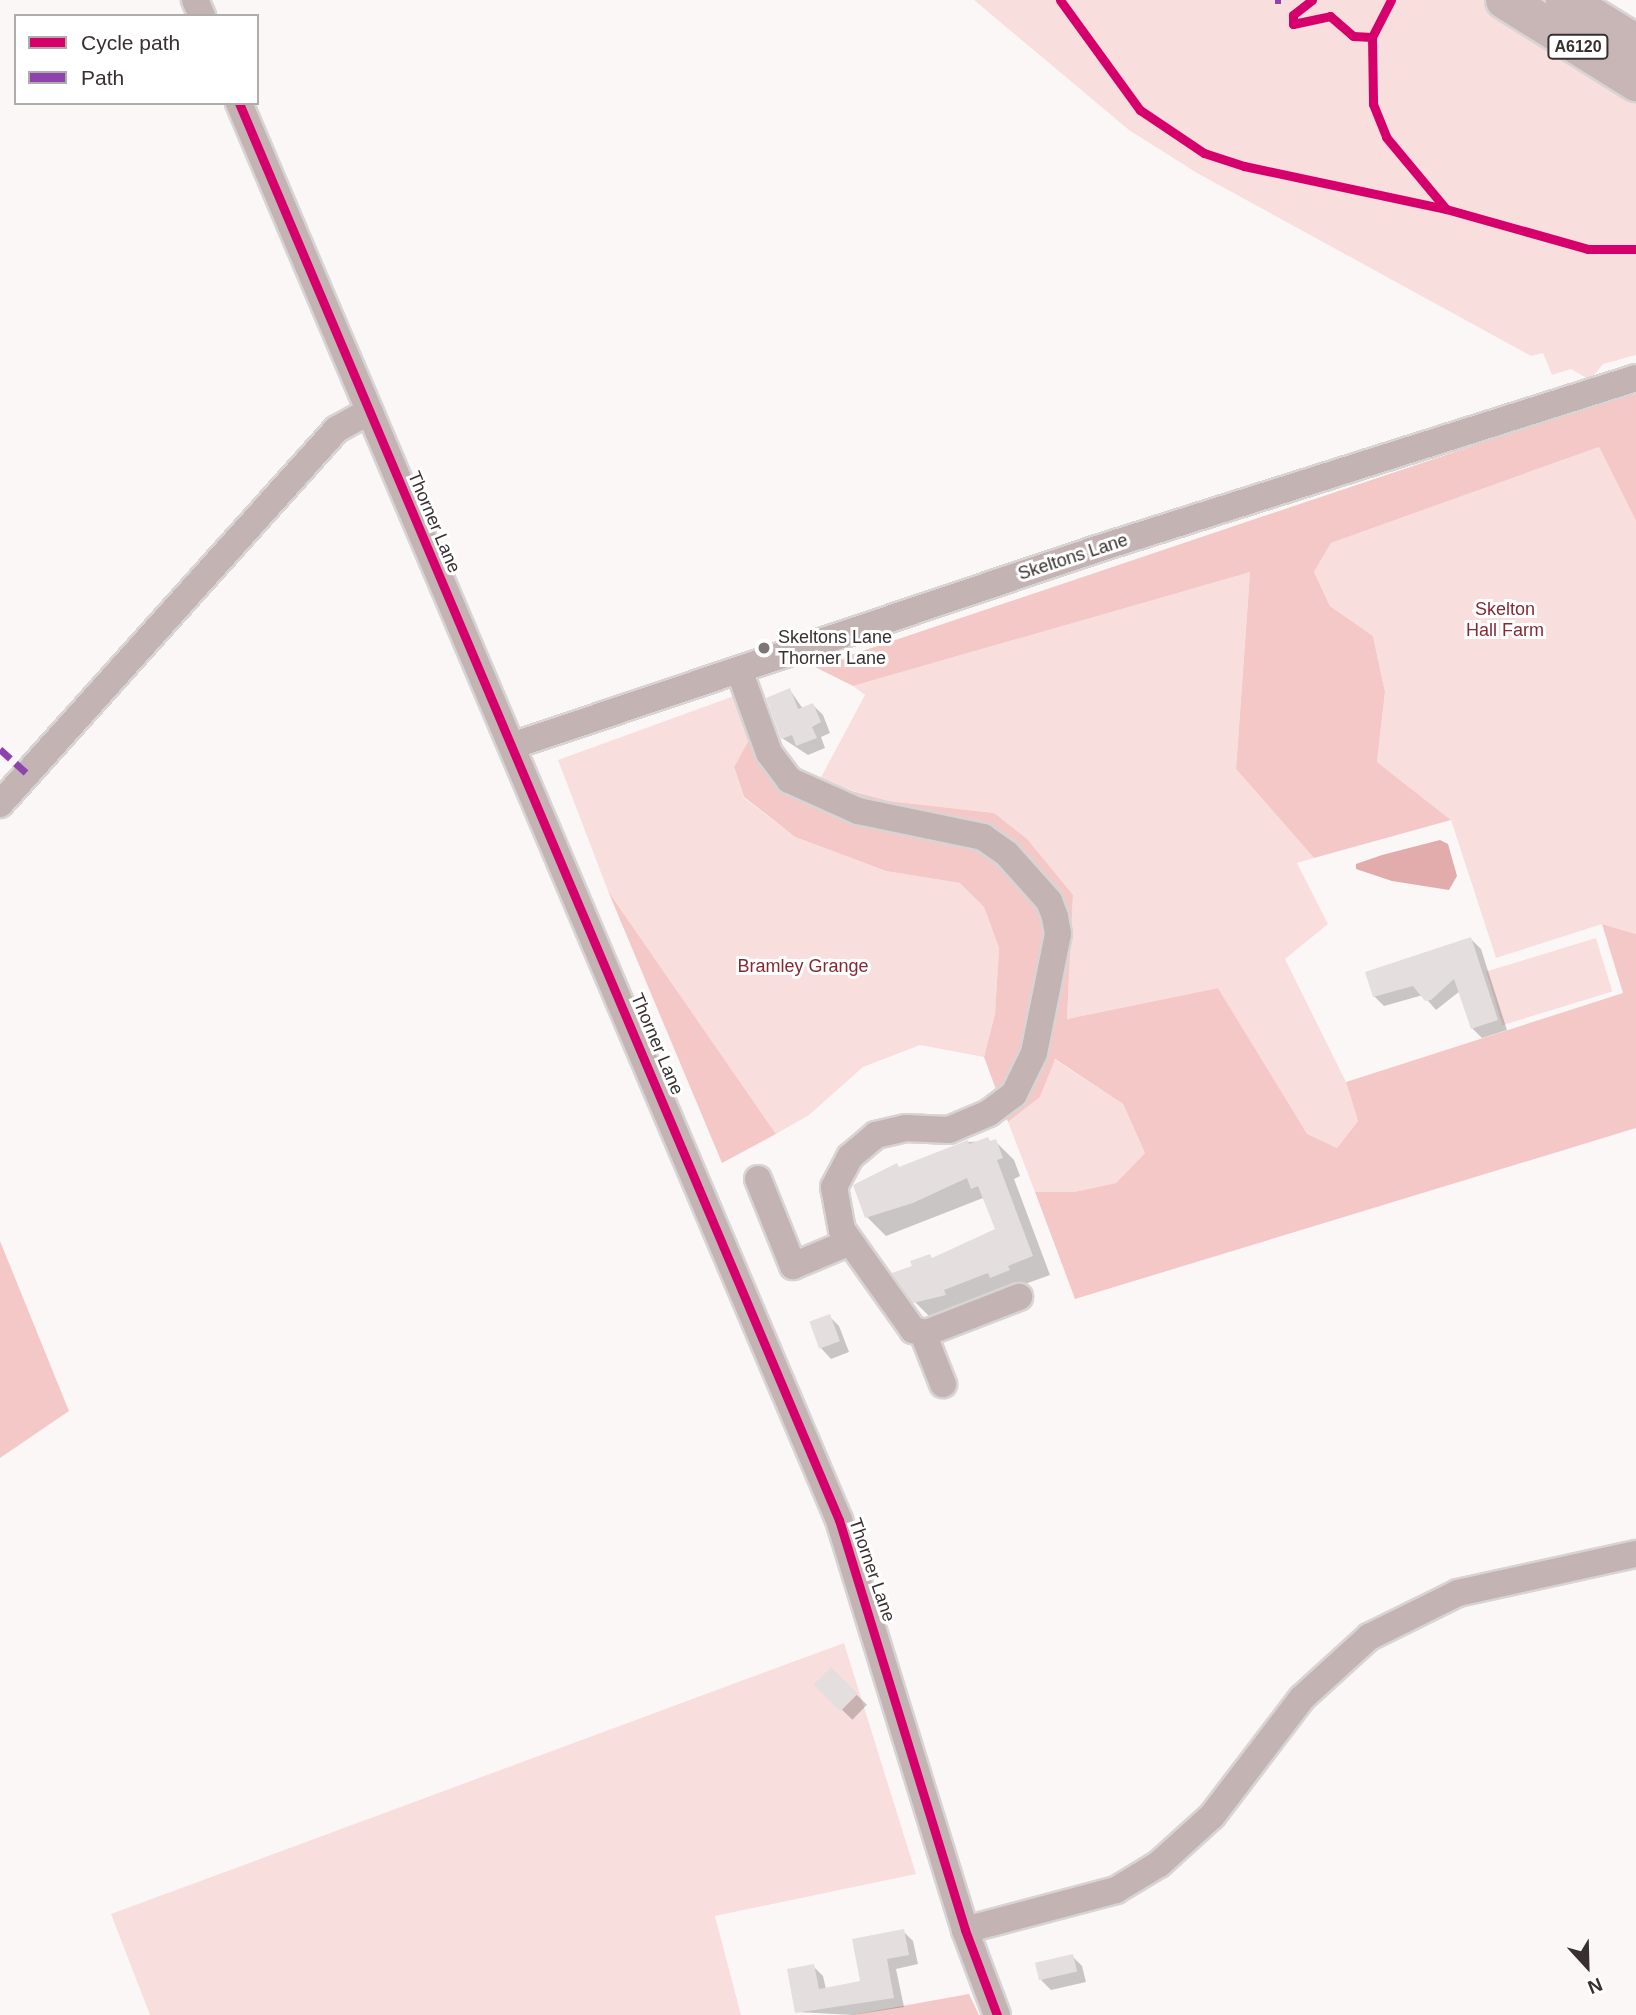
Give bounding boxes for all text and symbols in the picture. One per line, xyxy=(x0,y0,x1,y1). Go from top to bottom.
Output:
legend xyxy=(14,14,259,105)
text: Cycle path xyxy=(81,31,180,54)
road number: A6120 xyxy=(1546,34,1610,60)
text: Path xyxy=(81,66,124,89)
street label: Thorner Lane xyxy=(403,468,465,576)
street label: Skeltons Lane xyxy=(1015,529,1131,585)
park label: Skelton Hall Farm xyxy=(1466,599,1544,642)
place label: Skeltons Lane Thorner Lane xyxy=(778,627,892,670)
marker: Skeltons Lane Thorner Lane xyxy=(756,640,772,656)
park label: Bramley Grange xyxy=(737,955,869,977)
street label: Thorner Lane xyxy=(626,990,688,1098)
street label: Thorner Lane xyxy=(844,1515,900,1625)
north arrow xyxy=(1552,1931,1622,2001)
text: N xyxy=(1585,1974,1605,1998)

